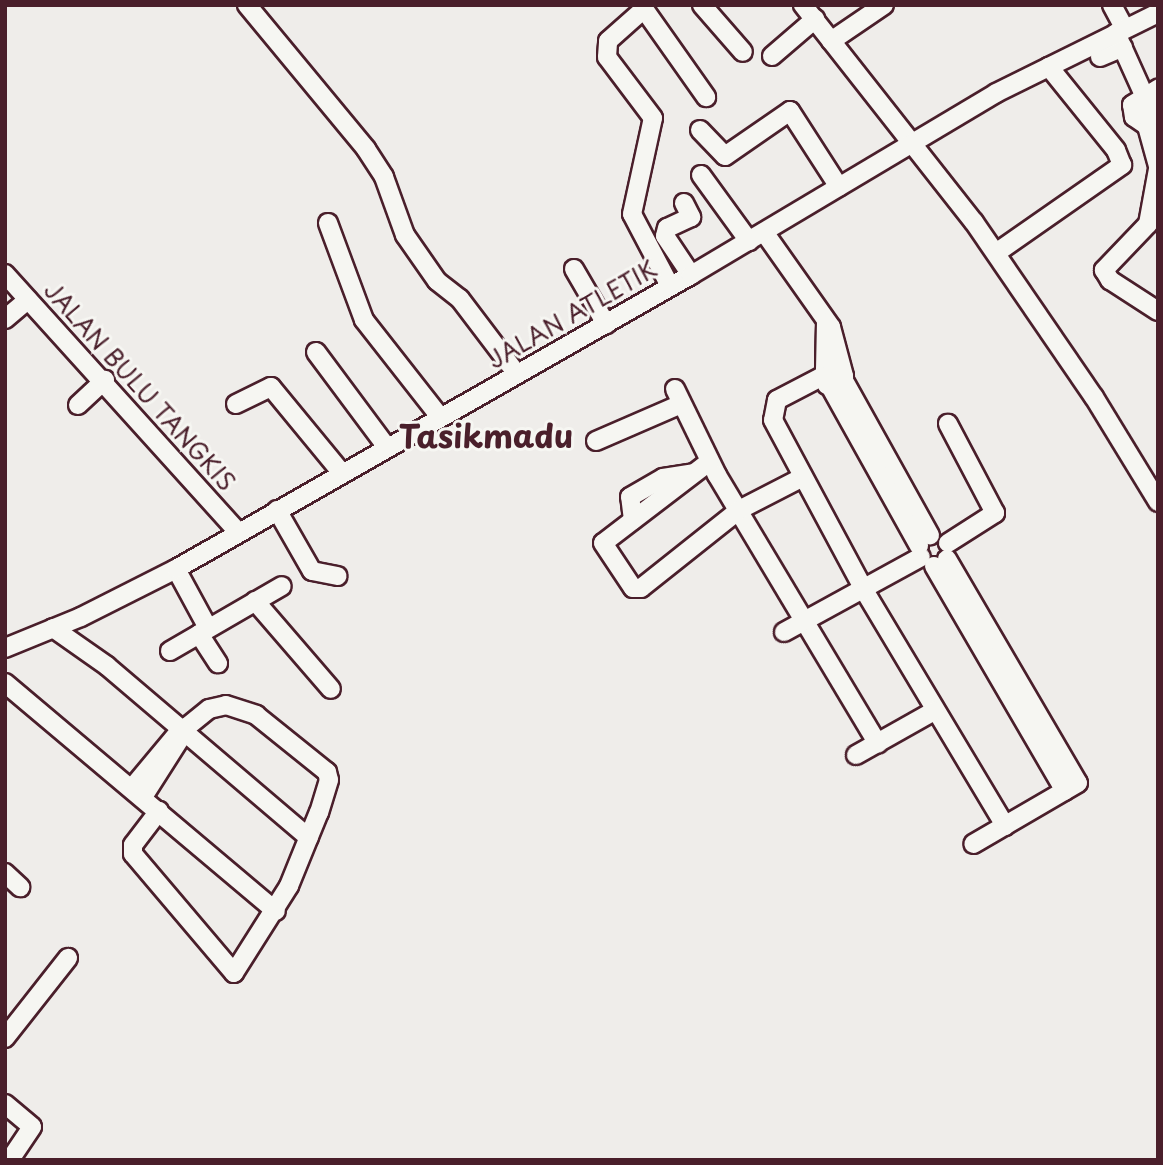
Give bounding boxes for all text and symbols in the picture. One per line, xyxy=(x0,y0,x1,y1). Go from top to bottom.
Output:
street label: JALAN ATLETIK xyxy=(483,254,661,374)
street label: JALAN BULU TANGKIS xyxy=(38,275,242,497)
district label: Tasikmadu xyxy=(399,416,573,454)

